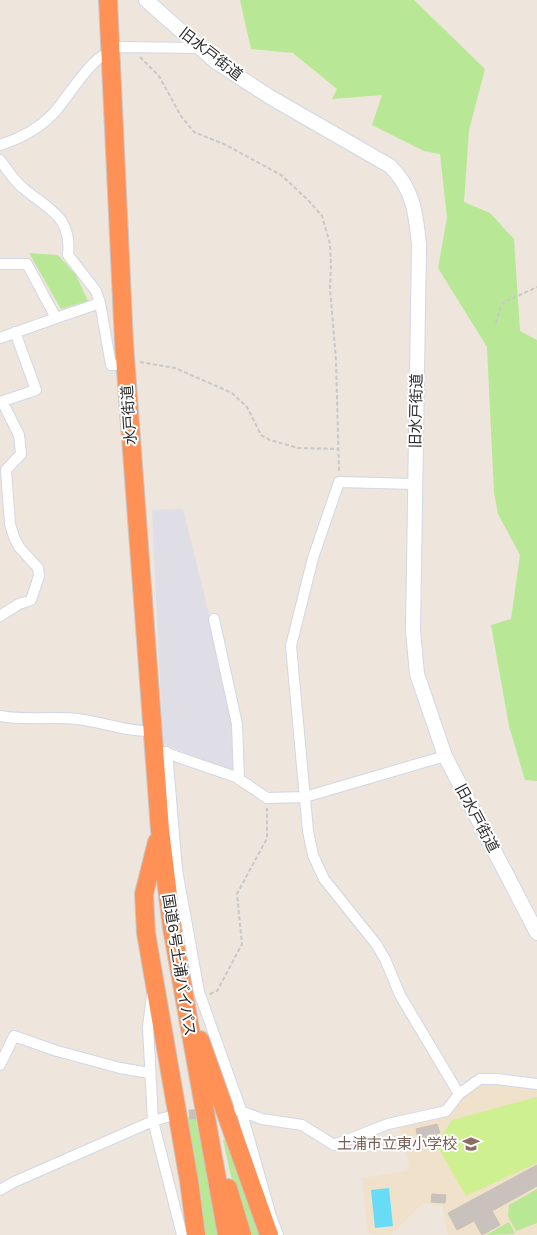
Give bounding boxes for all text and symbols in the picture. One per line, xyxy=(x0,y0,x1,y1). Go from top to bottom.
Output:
street label: 旧水戸街道 xyxy=(176,24,246,84)
street label: 旧水戸街道 xyxy=(406,373,426,449)
street label: 水戸街道 xyxy=(118,384,140,446)
street label: 旧水戸街道 xyxy=(451,781,503,855)
street label: 国道6号土浦バイパス xyxy=(159,893,199,1037)
school or university icon: 土浦市立東小学校 xyxy=(461,1134,481,1154)
place label: 土浦市立東小学校 xyxy=(337,1135,457,1153)

